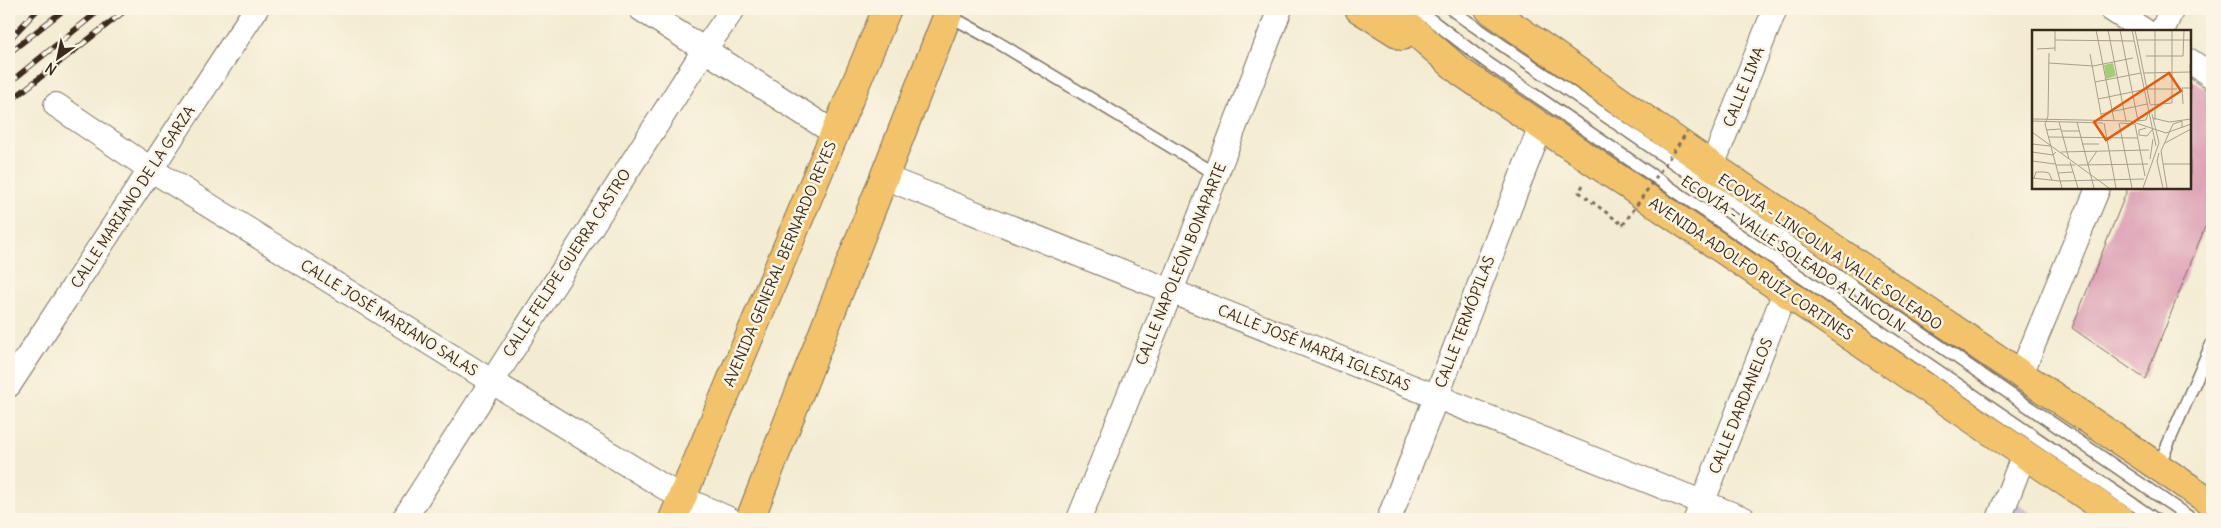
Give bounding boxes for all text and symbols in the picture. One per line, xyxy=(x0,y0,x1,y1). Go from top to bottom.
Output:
inset map xyxy=(2032,30,2191,189)
north arrow xyxy=(32,32,82,82)
street label: CALLE LIMA xyxy=(1719,44,1768,130)
text: N xyxy=(42,59,60,79)
street label: CALLE MARIANO DE LA GARZA xyxy=(66,102,199,292)
street label: AVENIDA GENERAL BERNARDO REYES xyxy=(719,138,840,390)
street label: CALLE NAPOLEÓN BONAPARTE xyxy=(1130,159,1230,368)
street label: CALLE FELIPE GUERRA CASTRO xyxy=(499,165,635,360)
street label: ECOVÍA - LINCOLN A VALLE SOLEADO xyxy=(1715,169,1946,334)
street label: ECOVÍA - VALLE SOLEADO A LINCOLN xyxy=(1678,171,1909,336)
street label: AVENIDA ADOLFO RUÍZ CORTINES xyxy=(1646,193,1857,344)
street label: CALLE TERMÓPILAS xyxy=(1430,253,1498,390)
street label: CALLE JOSÉ MARIANO SALAS xyxy=(297,255,481,380)
street label: CALLE JOSÉ MARÍA IGLESIAS xyxy=(1215,300,1413,395)
street label: CALLE DARDANELOS xyxy=(1705,335,1777,477)

